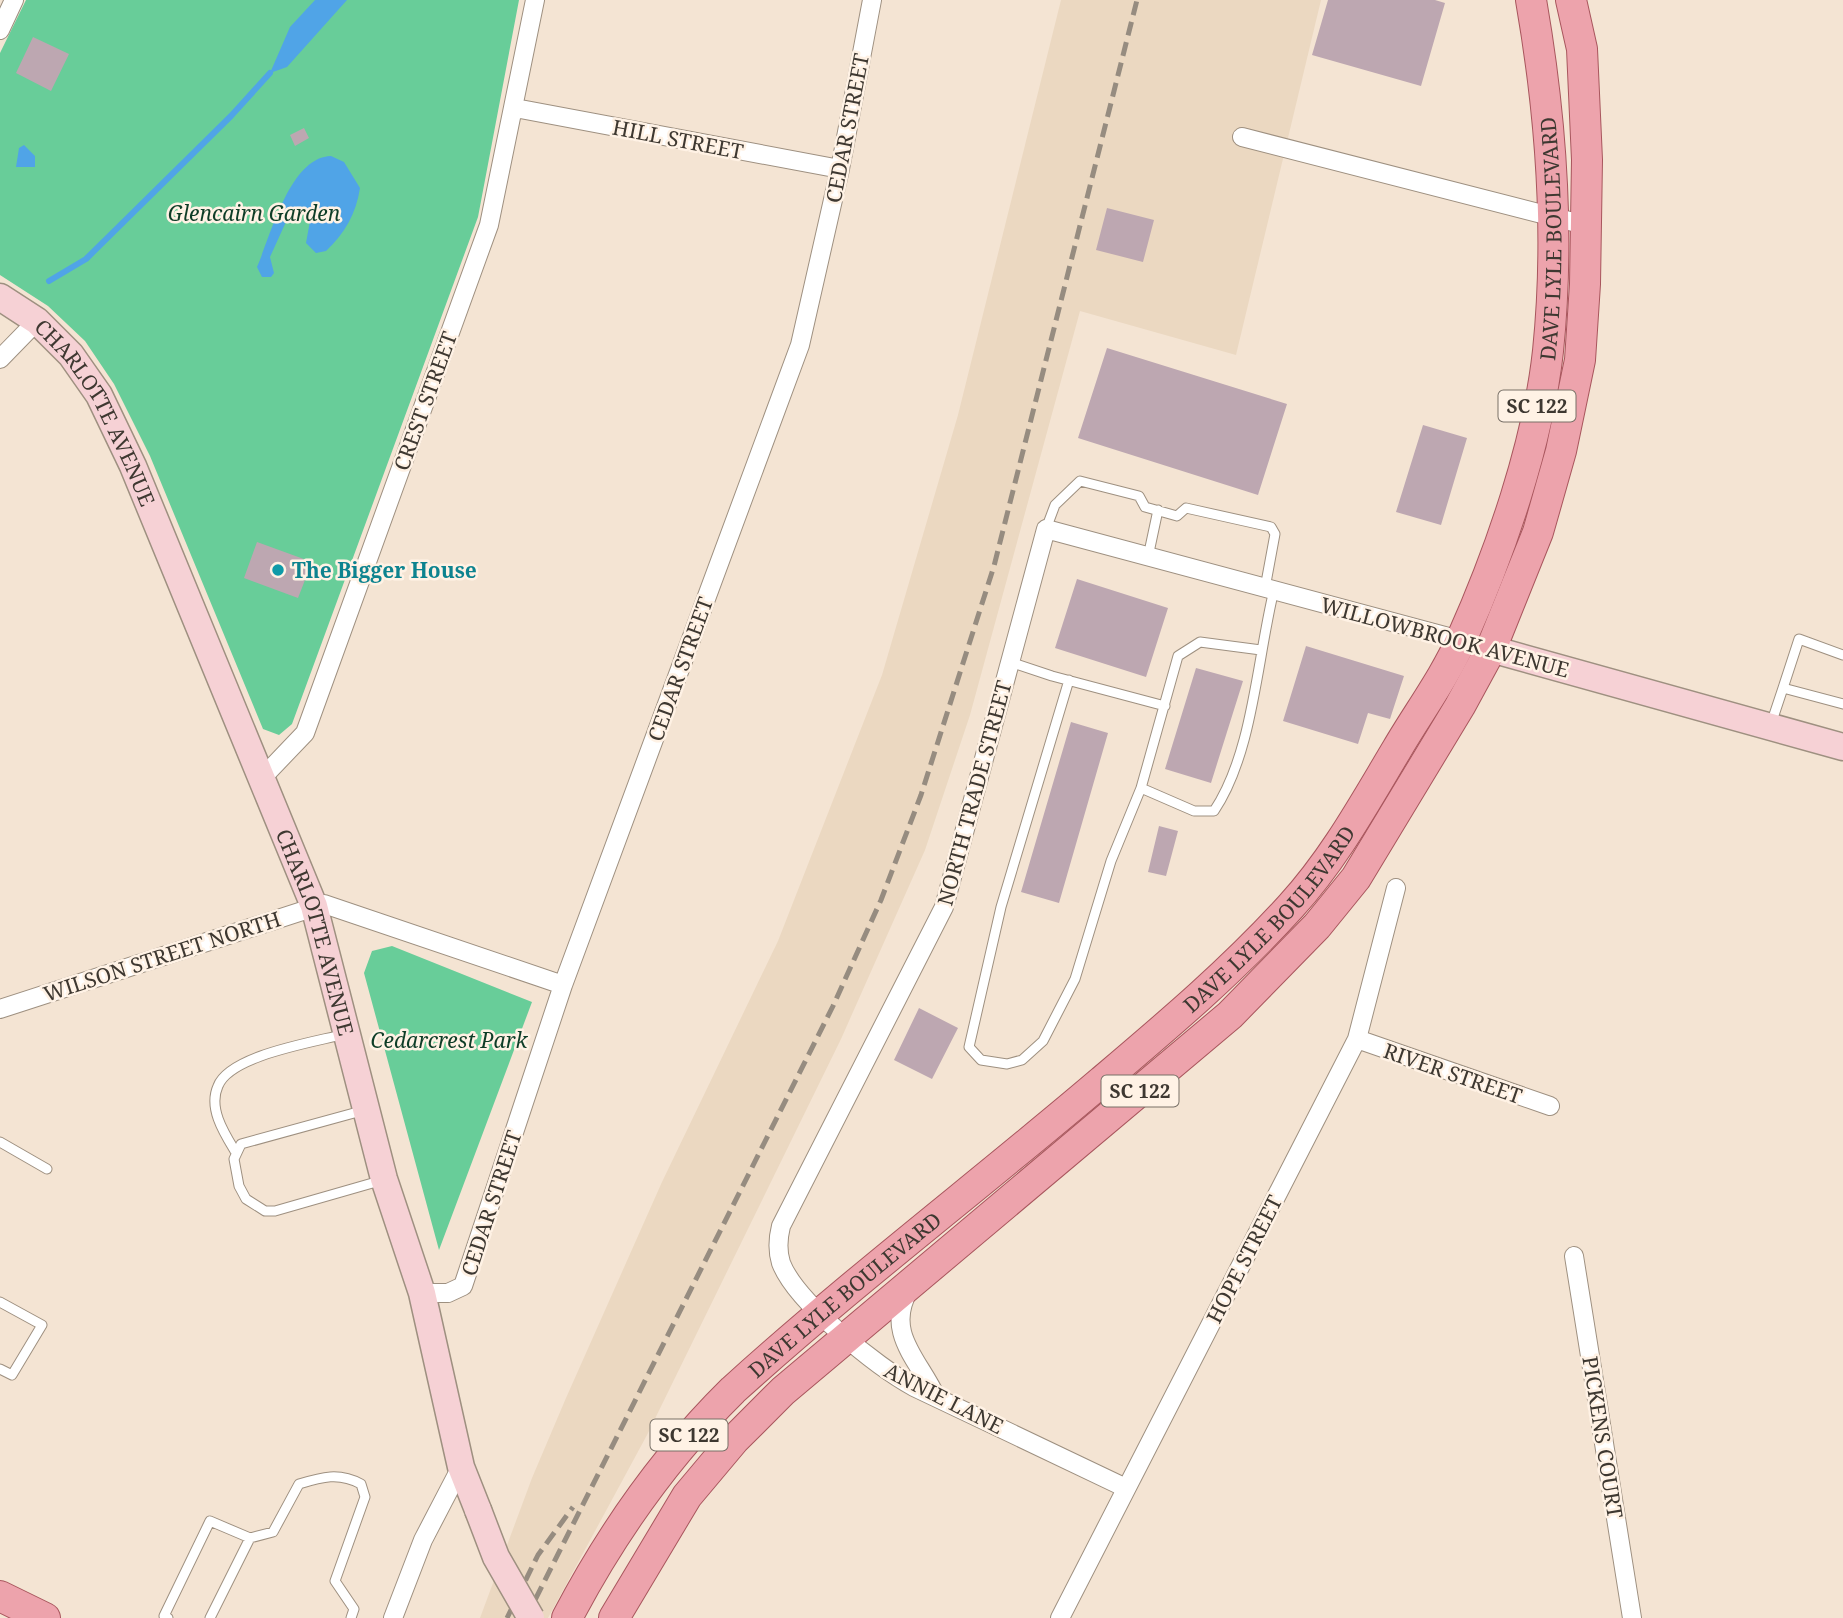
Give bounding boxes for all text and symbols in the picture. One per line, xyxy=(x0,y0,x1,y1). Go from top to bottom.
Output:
street label: CEDAR STREET xyxy=(819,51,875,205)
street label: HILL STREET xyxy=(610,113,746,165)
street label: DAVE LYLE BOULEVARD xyxy=(1533,116,1567,362)
park label: Glencairn Garden xyxy=(168,199,341,227)
street label: CHARLOTTE AVENUE xyxy=(29,313,162,510)
street label: CREST STREET xyxy=(387,328,463,474)
road number: SC 122 xyxy=(1498,390,1576,422)
place label: The Bigger House xyxy=(292,556,477,584)
marker: The Bigger House xyxy=(270,562,286,578)
street label: WILLOWBROOK AVENUE xyxy=(1318,590,1572,684)
street label: CEDAR STREET xyxy=(641,593,719,745)
street label: NORTH TRADE STREET xyxy=(930,677,1018,909)
street label: DAVE LYLE BOULEVARD xyxy=(1177,820,1361,1019)
street label: CHARLOTTE AVENUE xyxy=(270,825,361,1038)
street label: WILSON STREET NORTH xyxy=(40,904,284,1008)
park label: Cedarcrest Park xyxy=(370,1026,529,1054)
street label: RIVER STREET xyxy=(1380,1036,1526,1110)
road number: SC 122 xyxy=(1102,1076,1178,1106)
street label: CEDAR STREET xyxy=(454,1126,528,1279)
street label: HOPE STREET xyxy=(1200,1190,1288,1328)
street label: DAVE LYLE BOULEVARD xyxy=(742,1205,947,1384)
street label: PICKENS COURT xyxy=(1576,1354,1630,1520)
street label: ANNIE LANE xyxy=(880,1356,1008,1440)
road number: SC 122 xyxy=(650,1420,728,1450)

